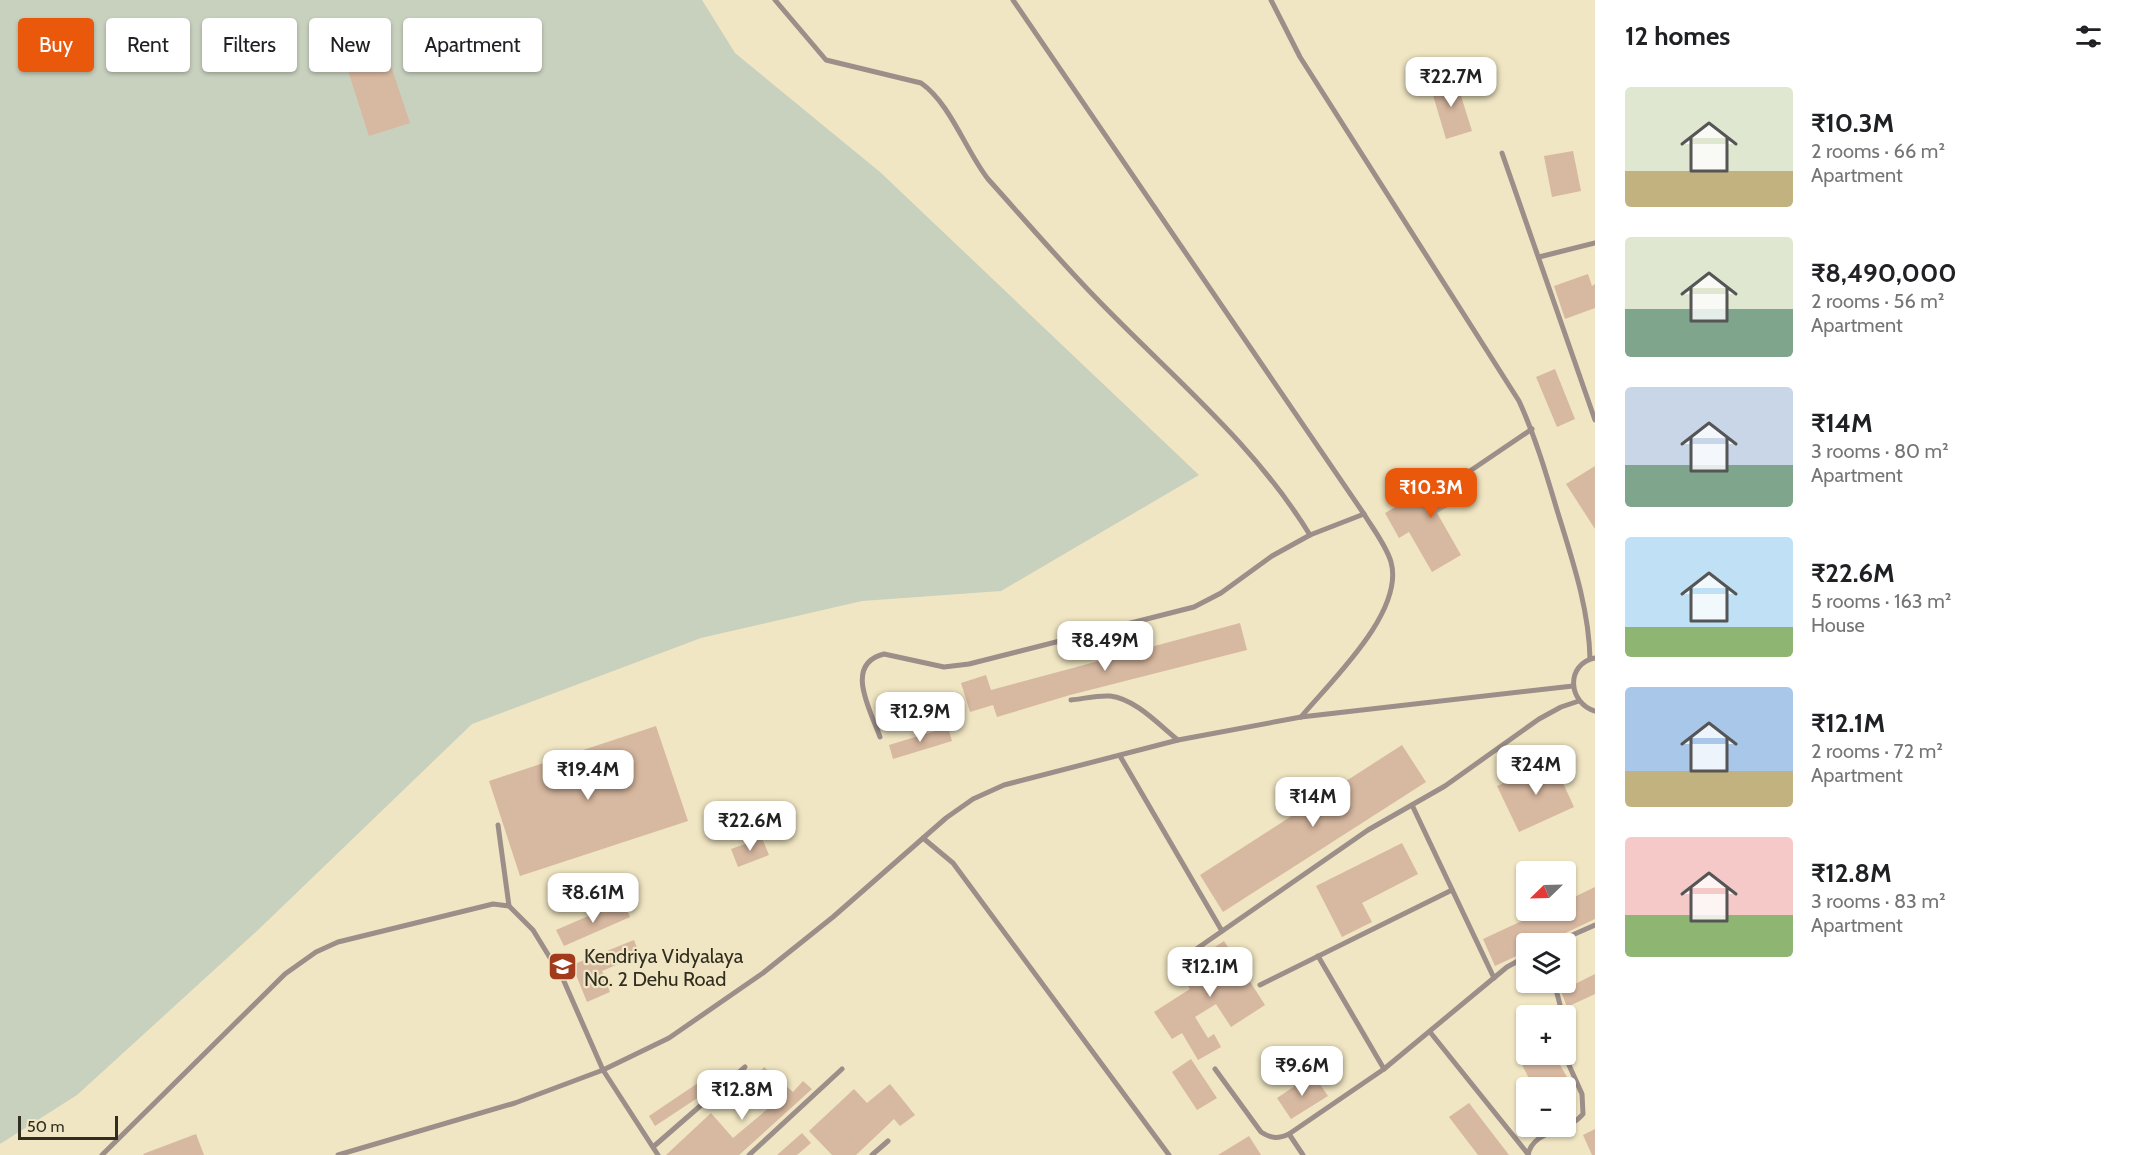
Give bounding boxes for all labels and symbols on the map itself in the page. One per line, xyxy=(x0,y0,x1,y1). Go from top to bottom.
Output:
pin: ₹22.7M xyxy=(1402,57,1500,108)
pin: ₹10.3M xyxy=(1382,468,1480,519)
pin: ₹8.49M xyxy=(1056,621,1154,672)
pin: ₹12.9M xyxy=(871,692,969,743)
pin: ₹24M xyxy=(1500,745,1572,796)
pin: ₹19.4M xyxy=(539,750,637,801)
pin: ₹14M xyxy=(1277,777,1349,828)
pin: ₹22.6M xyxy=(701,801,799,852)
north arrow xyxy=(1516,861,1576,921)
pin: ₹8.61M xyxy=(544,873,642,924)
place label: Kendriya Vidyalaya No. 2 Dehu Road xyxy=(584,944,744,991)
pin: ₹12.1M xyxy=(1161,947,1259,998)
school or university icon: Kendriya Vidyalaya No. 2 Dehu Road xyxy=(547,951,579,983)
pin: ₹9.6M xyxy=(1260,1046,1344,1097)
pin: ₹12.8M xyxy=(693,1070,791,1121)
scale bar xyxy=(18,1113,118,1140)

